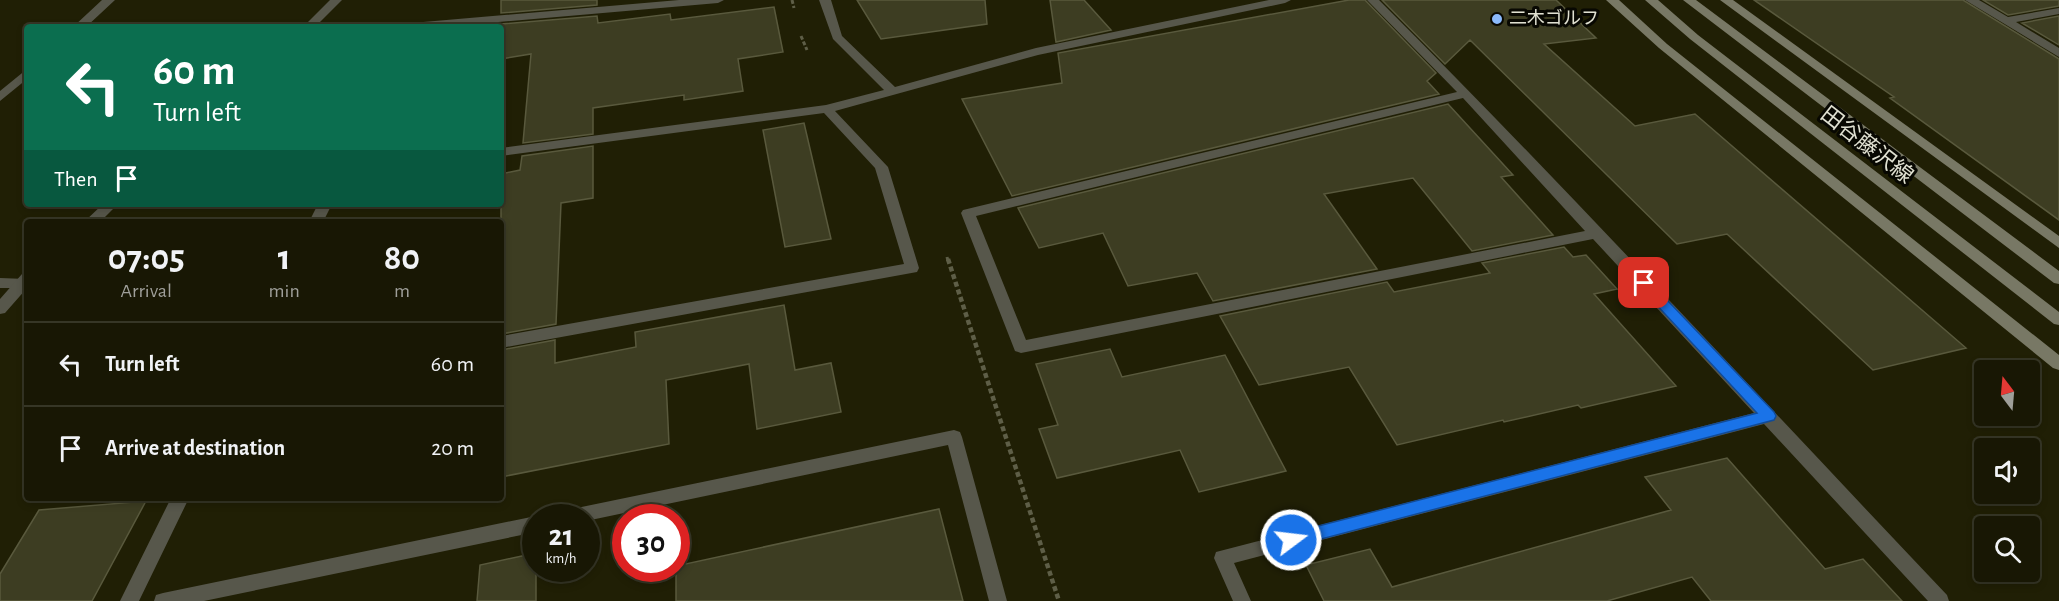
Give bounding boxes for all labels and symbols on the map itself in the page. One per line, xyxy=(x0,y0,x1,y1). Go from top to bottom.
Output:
place label: 二木ゴルフ xyxy=(1509,8,1599,28)
marker: 二木ゴルフ xyxy=(1490,12,1504,26)
street label: 田谷藤沢線 xyxy=(1817,102,1918,188)
pin xyxy=(1618,257,1669,308)
north arrow xyxy=(1974,360,2040,426)
speed limit sign: 30 xyxy=(612,504,690,582)
position arrow xyxy=(1259,508,1323,572)

